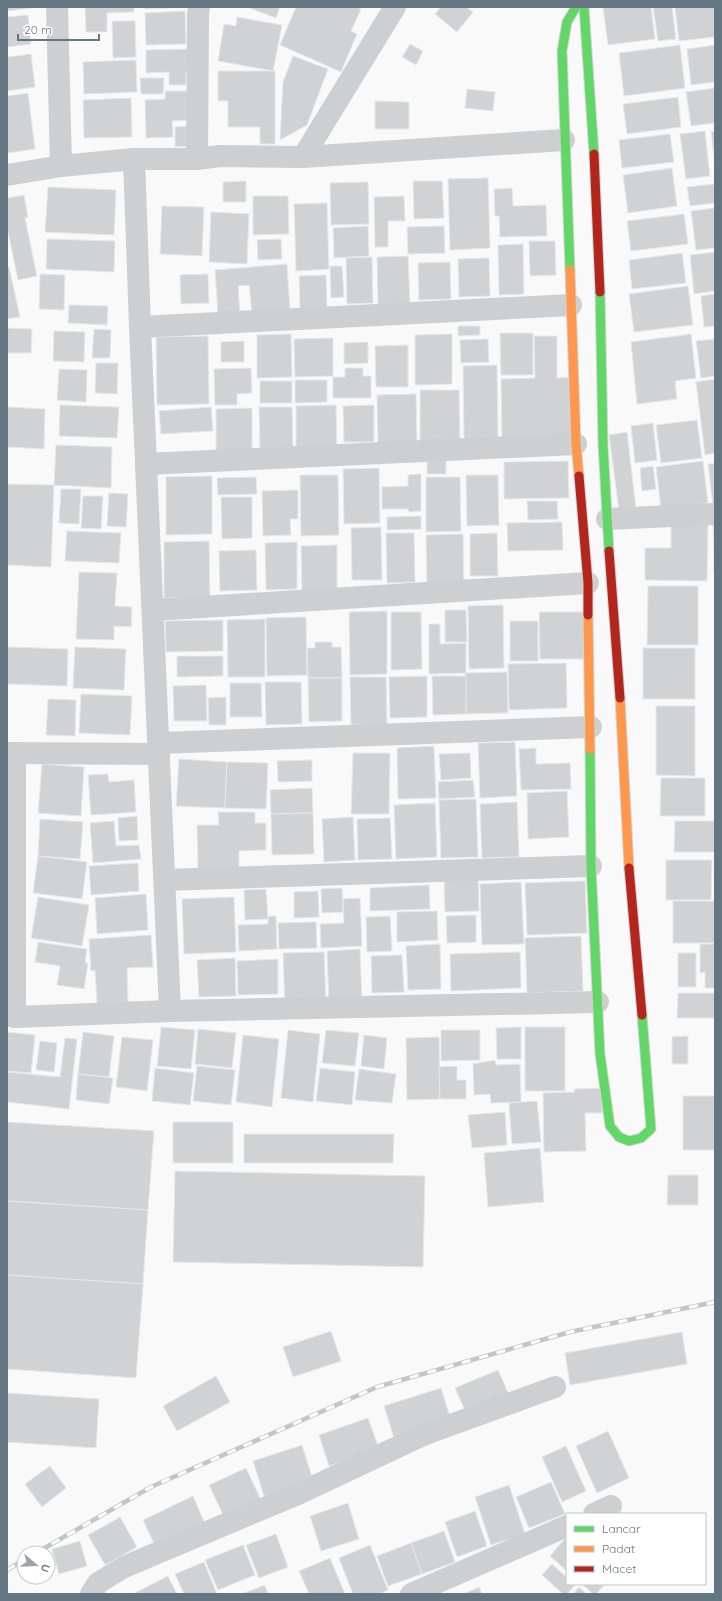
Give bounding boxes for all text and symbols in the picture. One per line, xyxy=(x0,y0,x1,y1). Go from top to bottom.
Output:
scale bar xyxy=(18,16,99,42)
text: 20 m xyxy=(24,22,52,37)
legend xyxy=(566,1513,706,1585)
text: Lancar xyxy=(602,1521,641,1536)
text: Padat xyxy=(602,1541,635,1556)
north arrow xyxy=(16,1545,56,1585)
text: Macet xyxy=(602,1561,636,1576)
text: U xyxy=(38,1562,53,1574)

